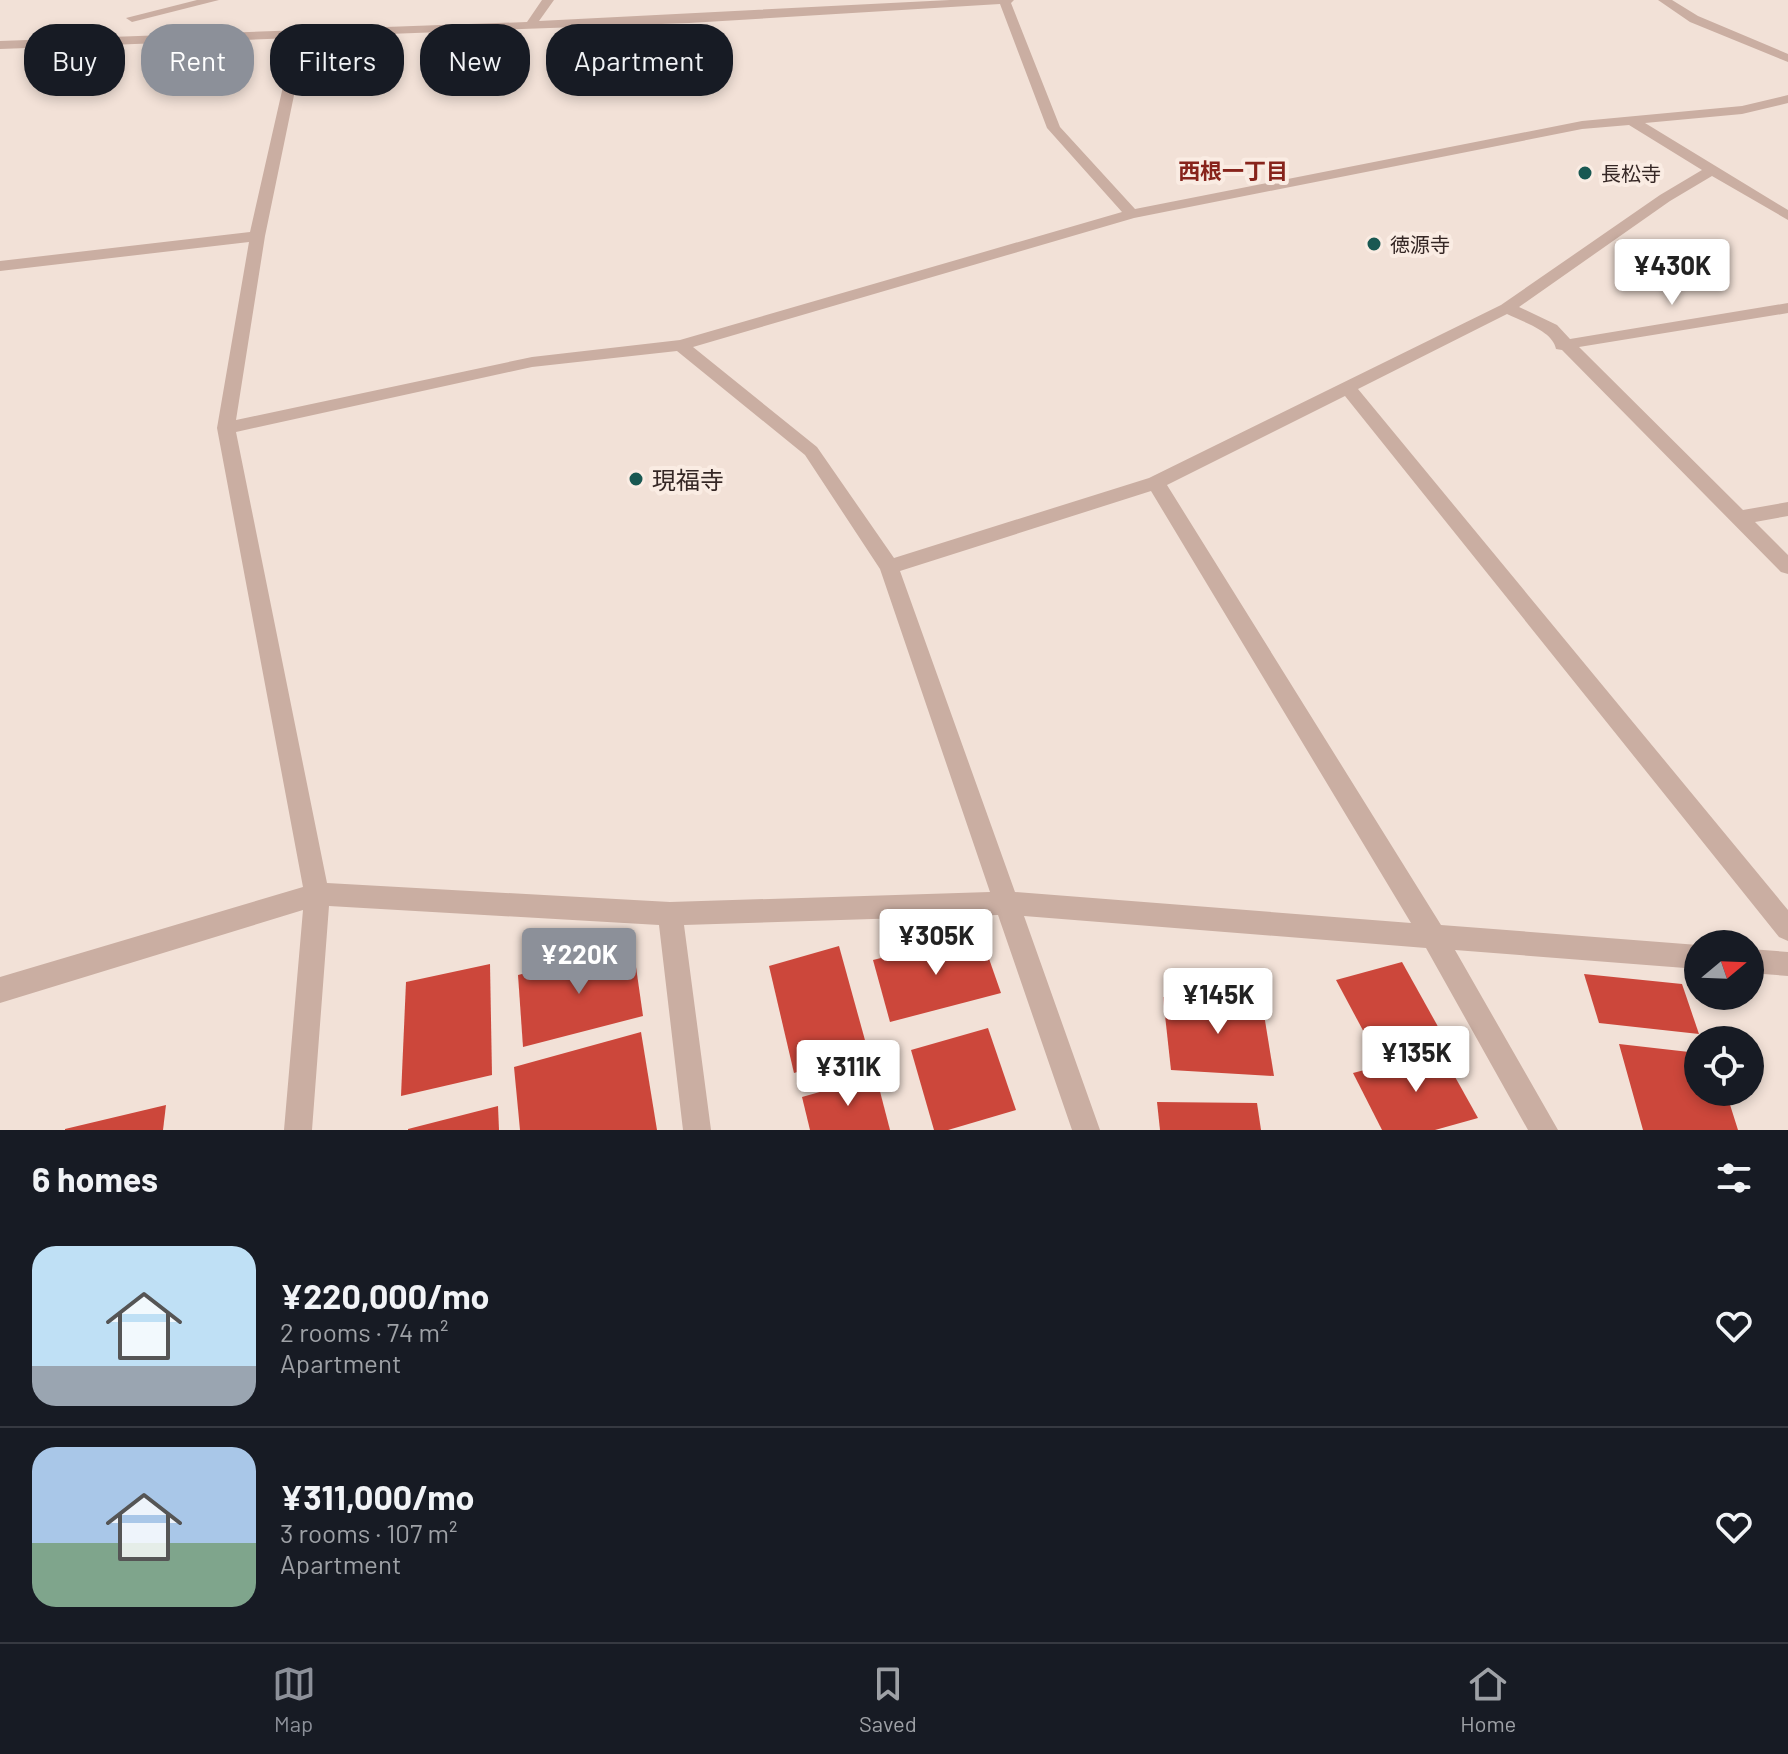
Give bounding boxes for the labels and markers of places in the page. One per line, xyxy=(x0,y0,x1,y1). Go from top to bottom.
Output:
place label: 長松寺 xyxy=(1601,161,1661,185)
marker: 長松寺 xyxy=(1576,164,1594,182)
place label: 徳源寺 xyxy=(1390,232,1450,256)
marker: 徳源寺 xyxy=(1365,235,1383,253)
pin: ¥430K xyxy=(1616,239,1728,307)
place label: 現福寺 xyxy=(652,465,724,494)
marker: 現福寺 xyxy=(627,470,645,488)
pin: ¥305K xyxy=(880,909,992,977)
pin: ¥220K xyxy=(523,928,635,996)
pin: ¥145K xyxy=(1162,968,1274,1036)
pin: ¥135K xyxy=(1360,1026,1472,1094)
pin: ¥311K xyxy=(792,1040,904,1108)

